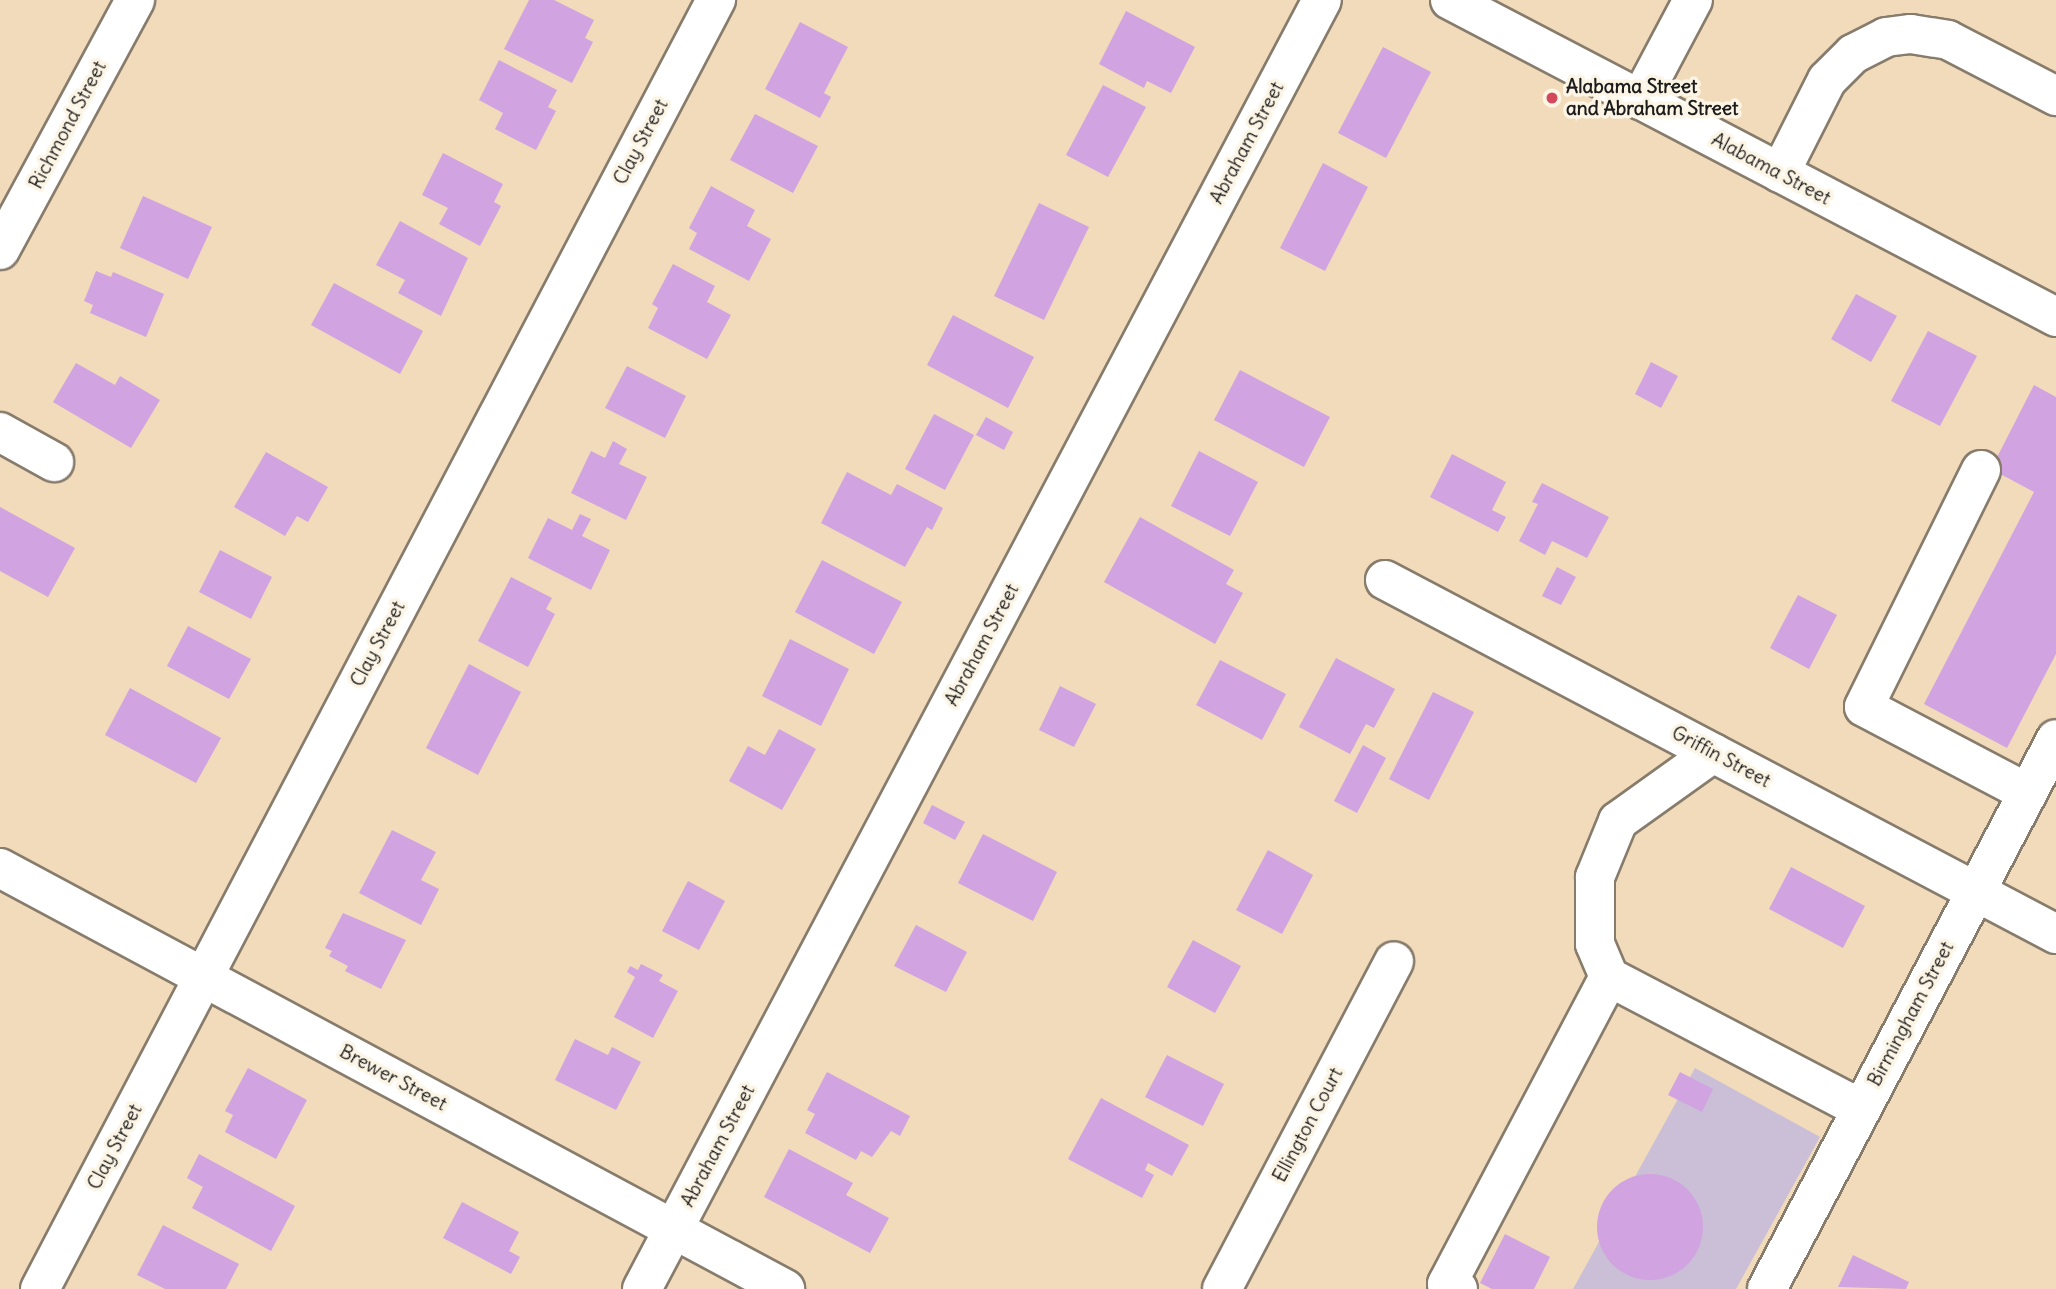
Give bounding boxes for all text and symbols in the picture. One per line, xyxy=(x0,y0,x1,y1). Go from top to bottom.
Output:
street label: Richmond Street xyxy=(25,57,111,193)
place label: Alabama Street and Abraham Street xyxy=(1566,76,1738,120)
street label: Abraham Street xyxy=(1205,78,1289,208)
marker: Alabama Street and Abraham Street xyxy=(1544,90,1560,106)
street label: Clay Street xyxy=(609,95,673,189)
street label: Alabama Street xyxy=(1708,128,1834,210)
street label: Abraham Street xyxy=(940,580,1024,710)
street label: Clay Street xyxy=(346,597,410,691)
street label: Griffin Street xyxy=(1668,721,1774,793)
street label: Birmingham Street xyxy=(1863,938,1959,1090)
street label: Brewer Street xyxy=(336,1040,450,1116)
street label: Ellington Court xyxy=(1268,1064,1348,1186)
street label: Abraham Street xyxy=(676,1081,760,1211)
street label: Clay Street xyxy=(83,1100,147,1194)

